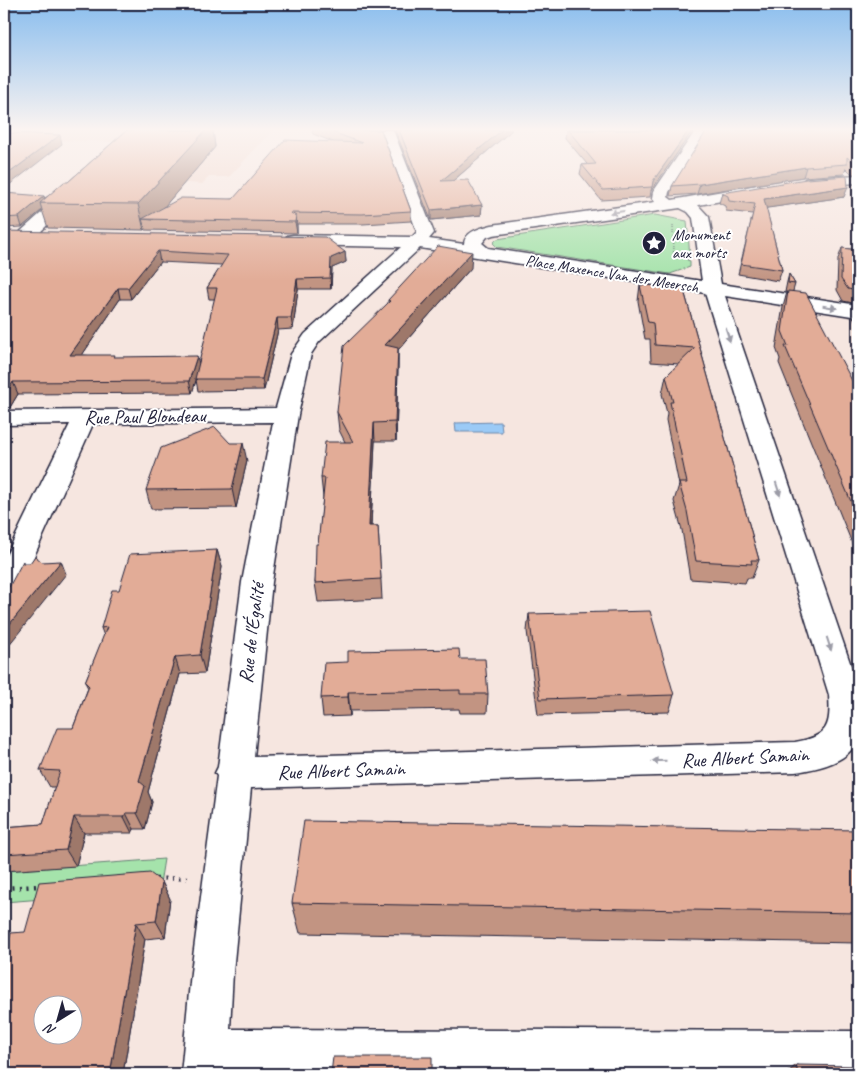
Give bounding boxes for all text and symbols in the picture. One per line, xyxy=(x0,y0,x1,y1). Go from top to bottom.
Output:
one-way arrow xyxy=(608,208,624,216)
place label: Monument aux morts xyxy=(672,225,731,263)
place icon: Monument aux morts xyxy=(641,230,667,256)
street label: Place Maxence Van der Meersch xyxy=(524,250,700,298)
one-way arrow xyxy=(822,303,838,311)
one-way arrow xyxy=(724,328,732,343)
street label: Rue Paul Blondeau xyxy=(84,403,208,430)
one-way arrow xyxy=(775,482,783,497)
street label: Rue de l'Égalité xyxy=(233,578,270,685)
one-way arrow xyxy=(825,637,833,652)
street label: Rue Albert Samain xyxy=(681,742,810,773)
street label: Rue Albert Samain xyxy=(277,756,406,785)
one-way arrow xyxy=(651,757,667,765)
north arrow xyxy=(32,996,82,1046)
text: N xyxy=(40,1019,59,1039)

